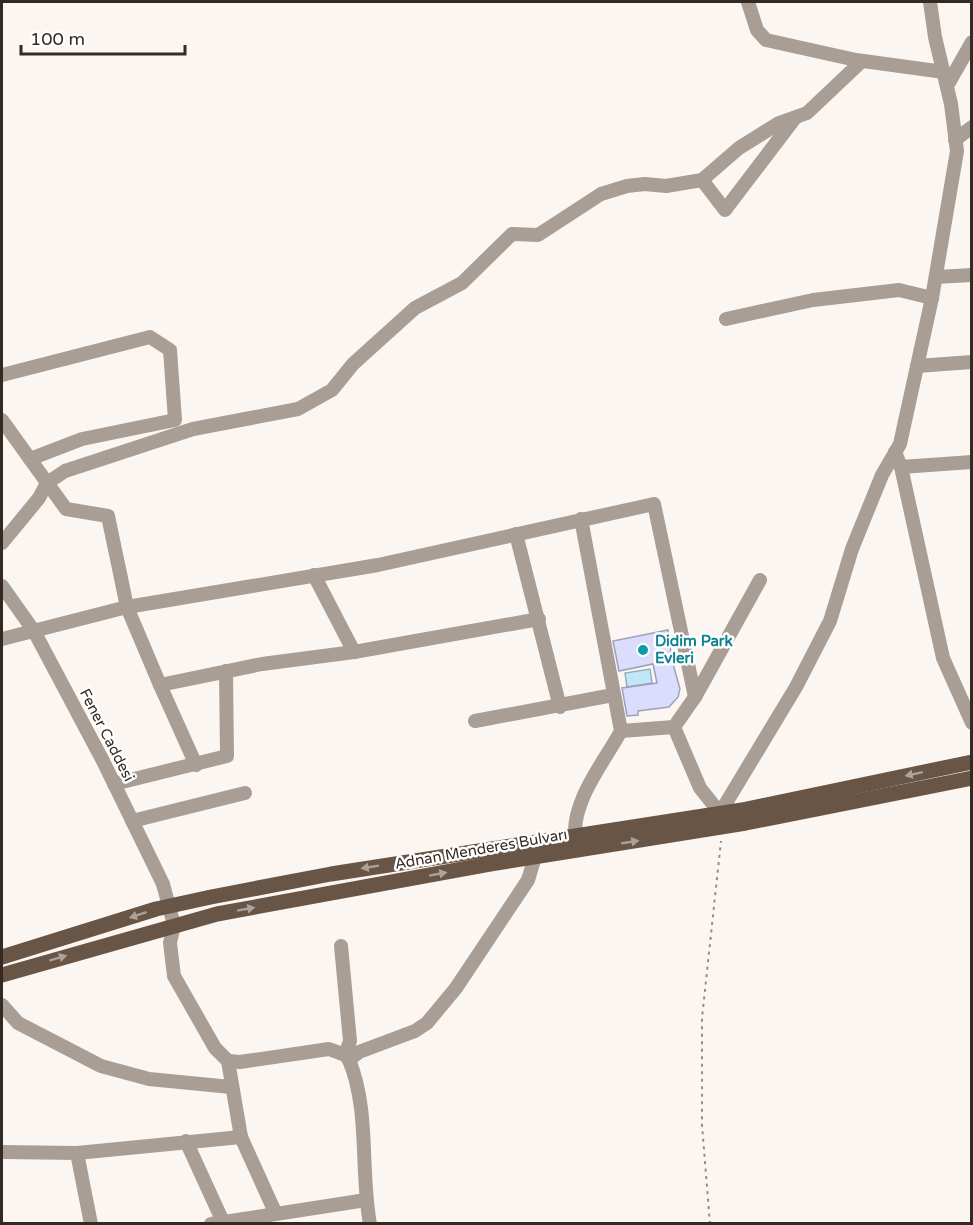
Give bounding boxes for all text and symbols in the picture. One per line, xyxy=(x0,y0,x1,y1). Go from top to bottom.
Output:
scale bar xyxy=(21,18,184,56)
text: 100 m xyxy=(30,28,85,50)
place label: Didim Park Evleri xyxy=(655,632,733,667)
marker: Didim Park Evleri xyxy=(636,643,650,657)
street label: Fener Caddesi xyxy=(76,686,138,784)
one-way arrow xyxy=(904,770,923,779)
street label: Adnan Menderes Bulvarı xyxy=(393,825,569,873)
one-way arrow xyxy=(621,838,640,847)
one-way arrow xyxy=(361,863,380,872)
one-way arrow xyxy=(429,869,448,878)
one-way arrow xyxy=(237,904,256,913)
one-way arrow xyxy=(129,911,147,920)
one-way arrow xyxy=(49,953,67,962)

